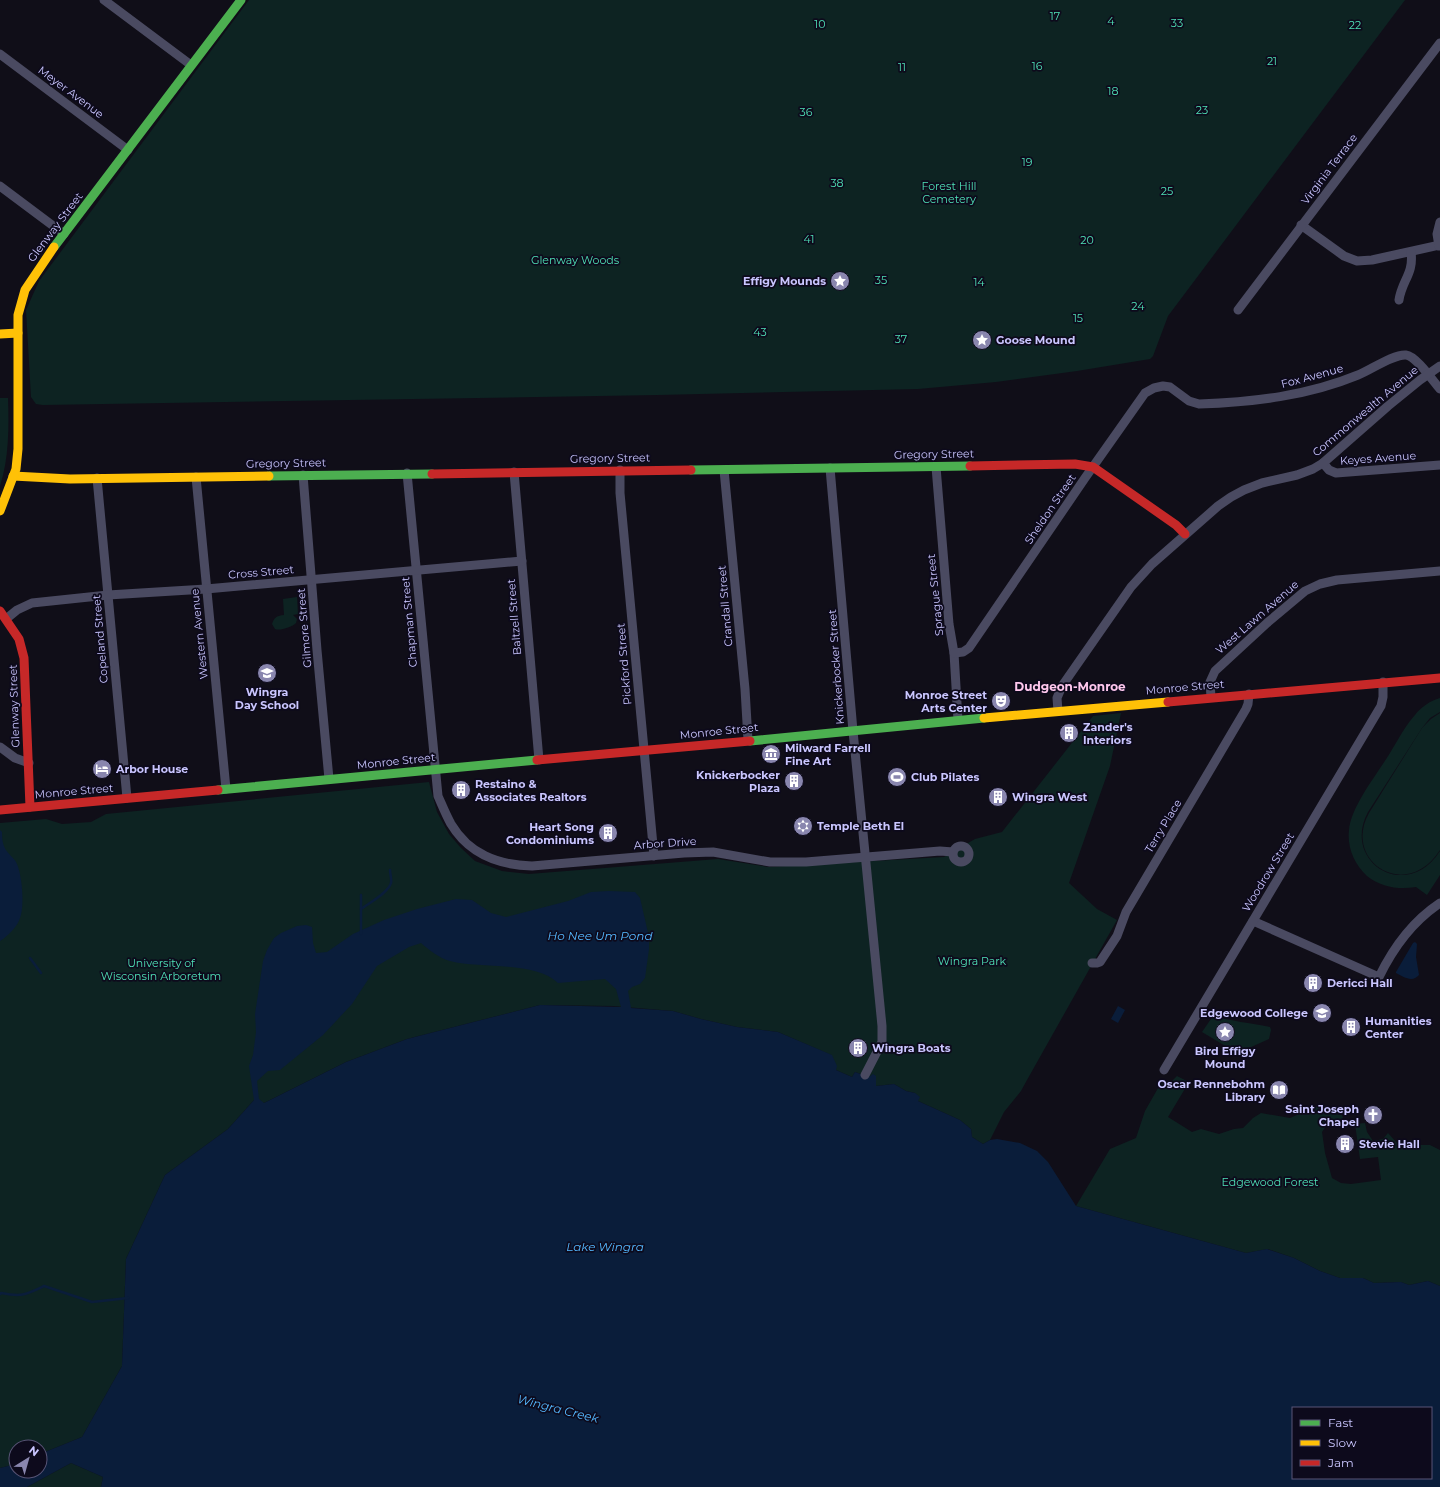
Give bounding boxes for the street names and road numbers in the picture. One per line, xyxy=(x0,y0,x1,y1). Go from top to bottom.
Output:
street label: Meyer Avenue xyxy=(36,63,107,121)
street label: Virginia Terrace xyxy=(1298,131,1360,207)
street label: Glenway Street xyxy=(24,189,86,264)
street label: Fox Avenue xyxy=(1279,361,1345,391)
street label: Commonwealth Avenue xyxy=(1309,362,1421,459)
street label: Gregory Street xyxy=(894,446,975,462)
street label: Keyes Avenue xyxy=(1339,448,1417,468)
street label: Gregory Street xyxy=(570,450,651,466)
street label: Gregory Street xyxy=(246,455,327,471)
street label: Sheldon Street xyxy=(1021,471,1079,547)
street label: Sprague Street xyxy=(924,553,946,637)
street label: Cross Street xyxy=(228,562,295,582)
street label: Crandall Street xyxy=(714,564,736,647)
street label: Chapman Street xyxy=(398,576,420,668)
street label: West Lawn Avenue xyxy=(1213,577,1302,657)
street label: Baltzell Street xyxy=(504,578,524,656)
street label: Gilmore Street xyxy=(293,587,314,668)
street label: Western Avenue xyxy=(187,588,211,680)
street label: Copeland Street xyxy=(89,594,111,684)
street label: Knickerbocker Street xyxy=(825,608,847,725)
street label: Pickford Street xyxy=(613,622,635,705)
street label: Glenway Street xyxy=(6,664,22,748)
street label: Monroe Street xyxy=(1145,677,1225,697)
street label: Monroe Street xyxy=(679,720,759,742)
street label: Monroe Street xyxy=(356,750,436,772)
street label: Monroe Street xyxy=(34,781,114,801)
street label: Terry Place xyxy=(1142,796,1185,855)
street label: Woodrow Street xyxy=(1239,830,1297,914)
street label: Arbor Drive xyxy=(633,834,697,852)

